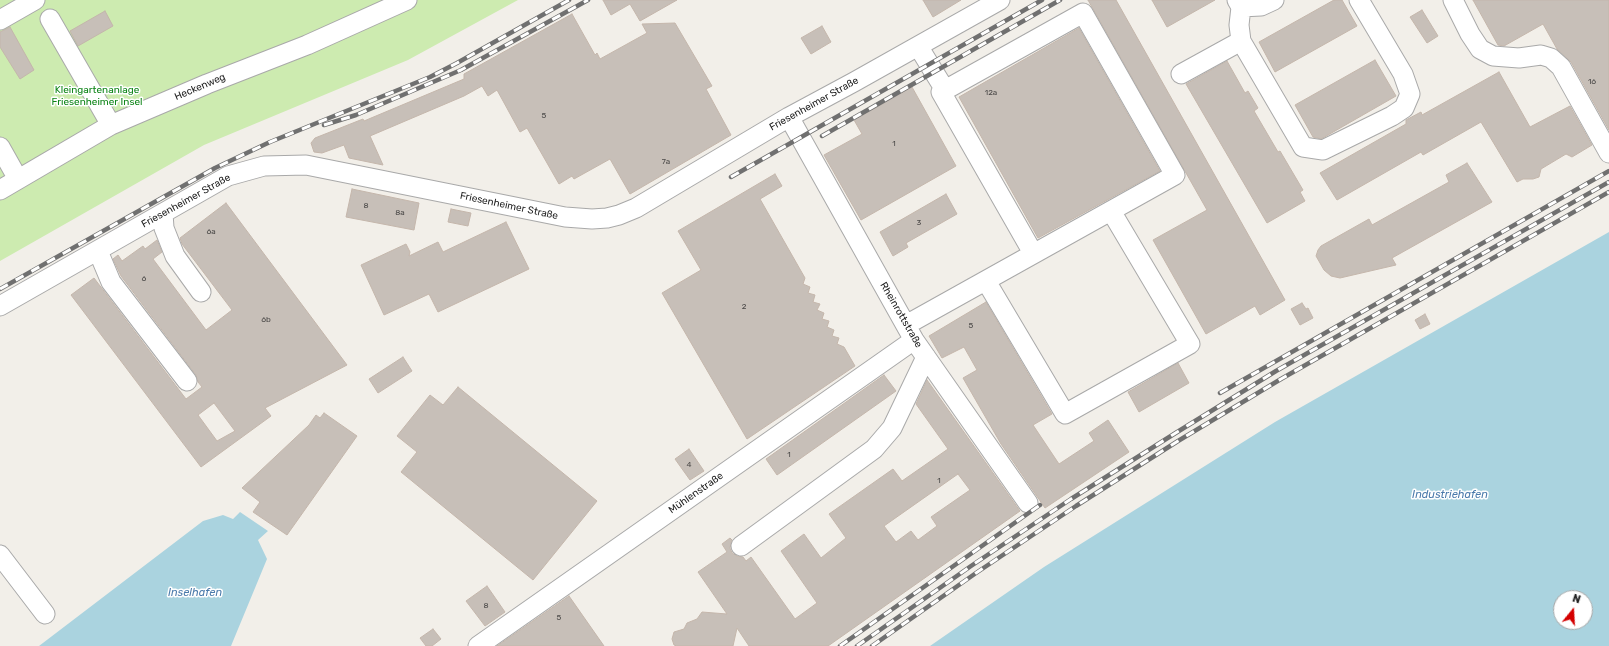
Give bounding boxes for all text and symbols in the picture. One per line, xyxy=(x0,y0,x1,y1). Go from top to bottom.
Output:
street label: Heckenweg xyxy=(173,71,227,103)
street label: Friesenheimer Straße xyxy=(767,75,861,133)
house number: 16 xyxy=(1588,77,1596,87)
park label: Kleingartenanlage Friesenheimer Insel xyxy=(51,84,143,108)
house number: 12a xyxy=(985,88,997,98)
house number: 5 xyxy=(542,111,546,121)
house number: 1 xyxy=(892,139,896,149)
house number: 7a xyxy=(662,157,670,167)
street label: Friesenheimer Straße xyxy=(139,172,233,230)
street label: Friesenheimer Straße xyxy=(459,190,559,222)
house number: 8 xyxy=(363,201,369,211)
house number: 8a xyxy=(395,208,405,218)
house number: 3 xyxy=(917,218,921,228)
house number: 6a xyxy=(206,227,216,237)
house number: 6 xyxy=(142,274,146,284)
street label: Rheinrottstraße xyxy=(877,280,925,350)
house number: 2 xyxy=(742,302,746,312)
house number: 6b xyxy=(261,315,271,325)
house number: 5 xyxy=(969,321,973,331)
house number: 1 xyxy=(787,450,791,460)
house number: 4 xyxy=(687,460,691,470)
street label: Mühlenstraße xyxy=(666,470,726,516)
house number: 1 xyxy=(937,476,941,486)
water label: Industriehafen xyxy=(1412,488,1488,502)
water label: Inselhafen xyxy=(168,586,222,600)
north arrow xyxy=(1553,590,1593,630)
text: N xyxy=(1571,592,1582,606)
house number: 8 xyxy=(483,601,489,611)
house number: 5 xyxy=(557,613,561,623)

